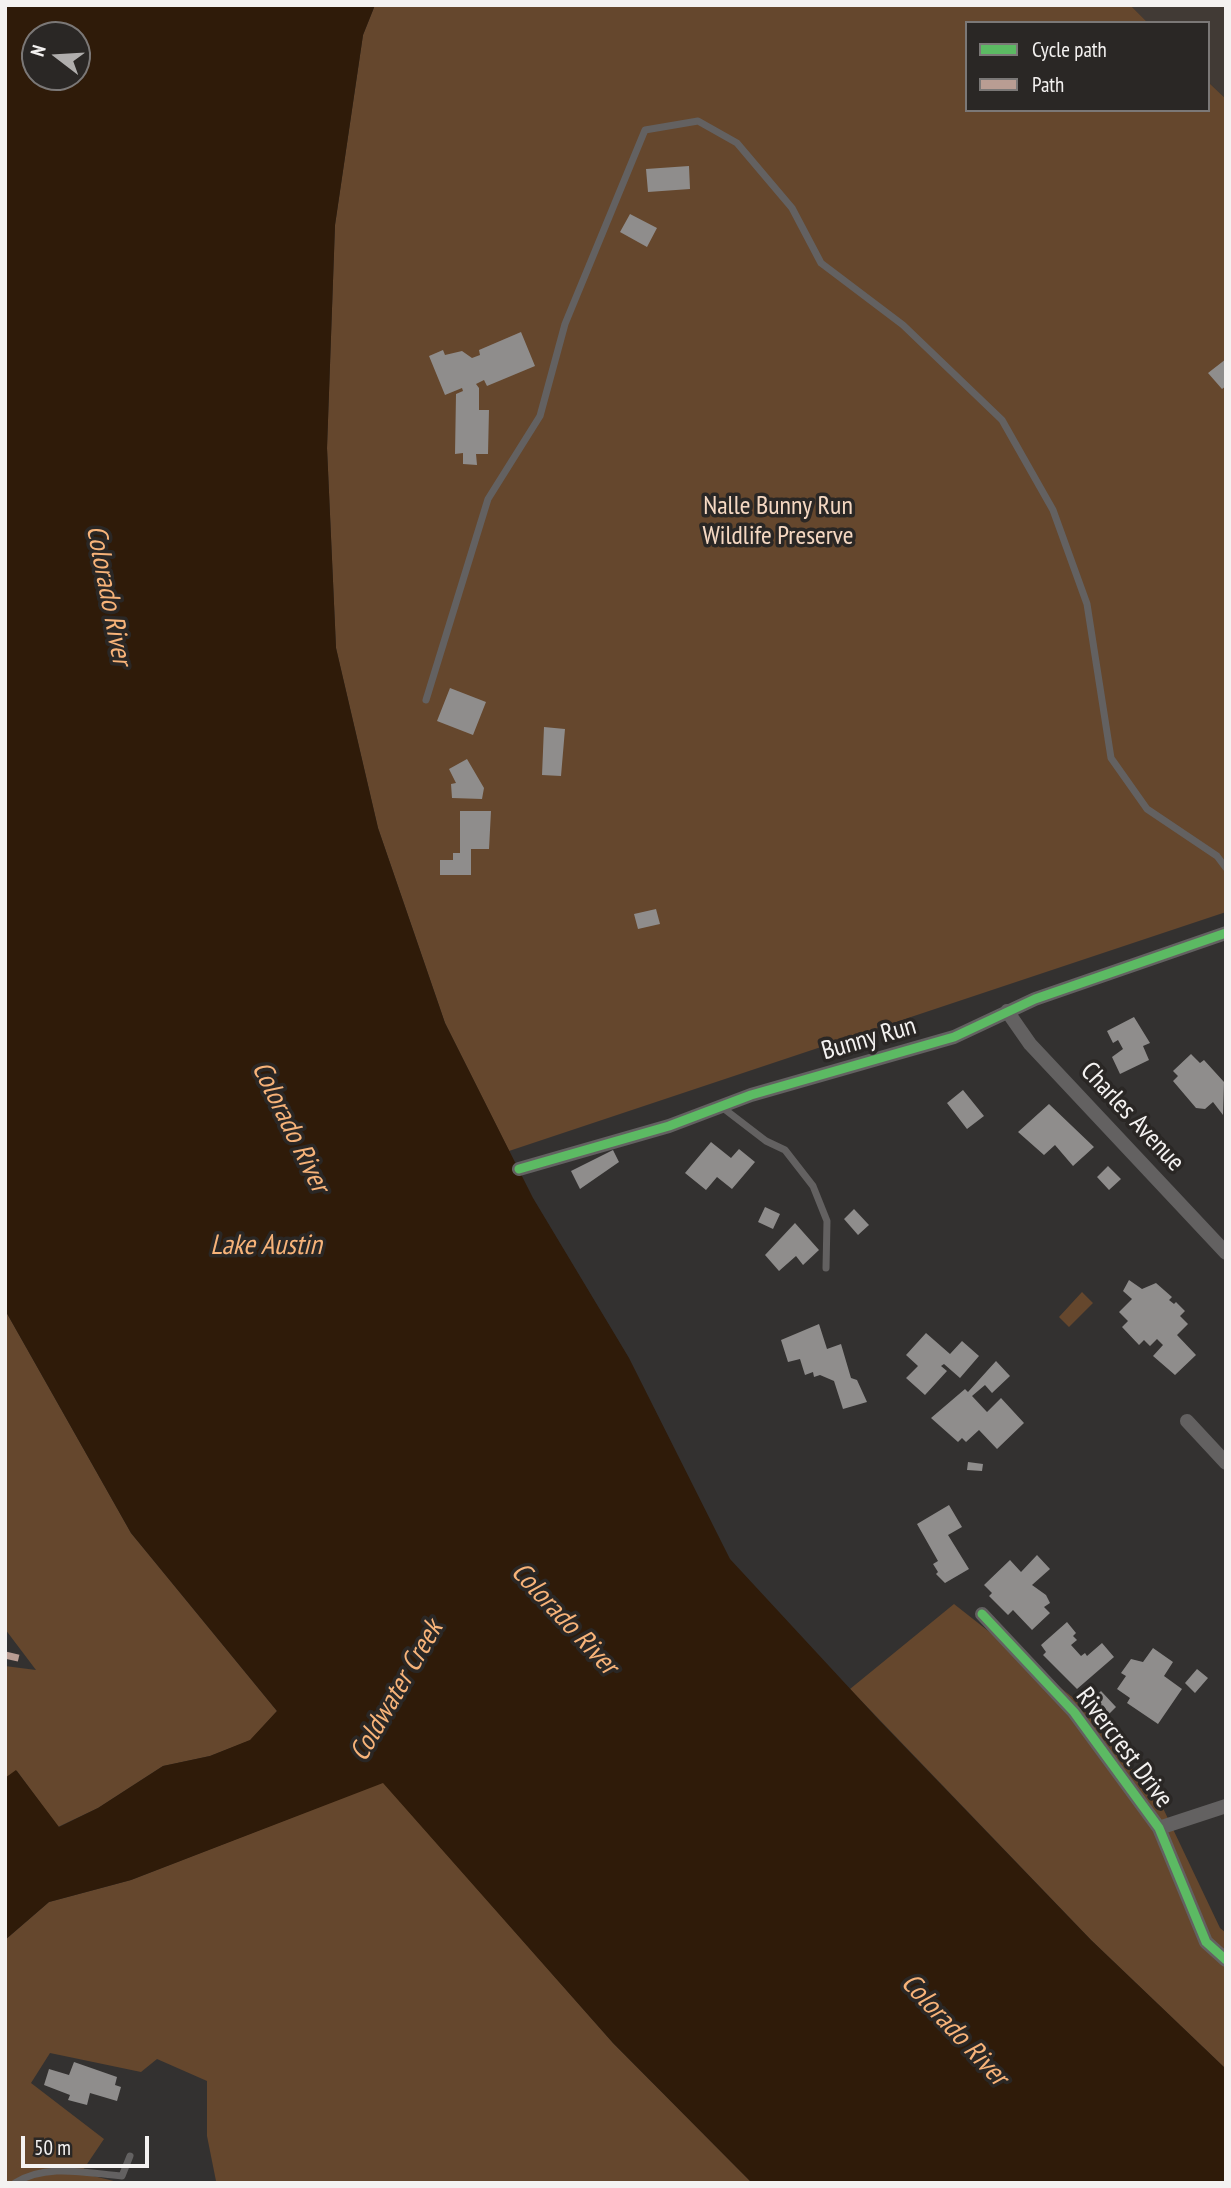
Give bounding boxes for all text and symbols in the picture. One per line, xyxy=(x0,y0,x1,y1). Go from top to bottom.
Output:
north arrow xyxy=(21,21,91,91)
legend xyxy=(965,21,1210,112)
text: Cycle path xyxy=(1032,36,1107,63)
text: N xyxy=(25,42,51,59)
text: Path xyxy=(1032,71,1064,98)
park label: Nalle Bunny Run Wildlife Preserve xyxy=(702,491,854,552)
water label: Colorado River xyxy=(78,522,138,668)
street label: Bunny Run xyxy=(818,1011,920,1067)
water label: Colorado River xyxy=(244,1056,336,1198)
street label: Charles Avenue xyxy=(1074,1056,1190,1178)
water label: Lake Austin xyxy=(210,1229,322,1263)
water label: Colorado River xyxy=(503,1556,625,1682)
water label: Coldwater Creek xyxy=(343,1615,451,1767)
street label: Rivercrest Drive xyxy=(1069,1682,1179,1814)
water label: Colorado River xyxy=(893,1967,1015,2093)
scale bar xyxy=(24,2122,152,2166)
text: 50 m xyxy=(34,2134,71,2161)

